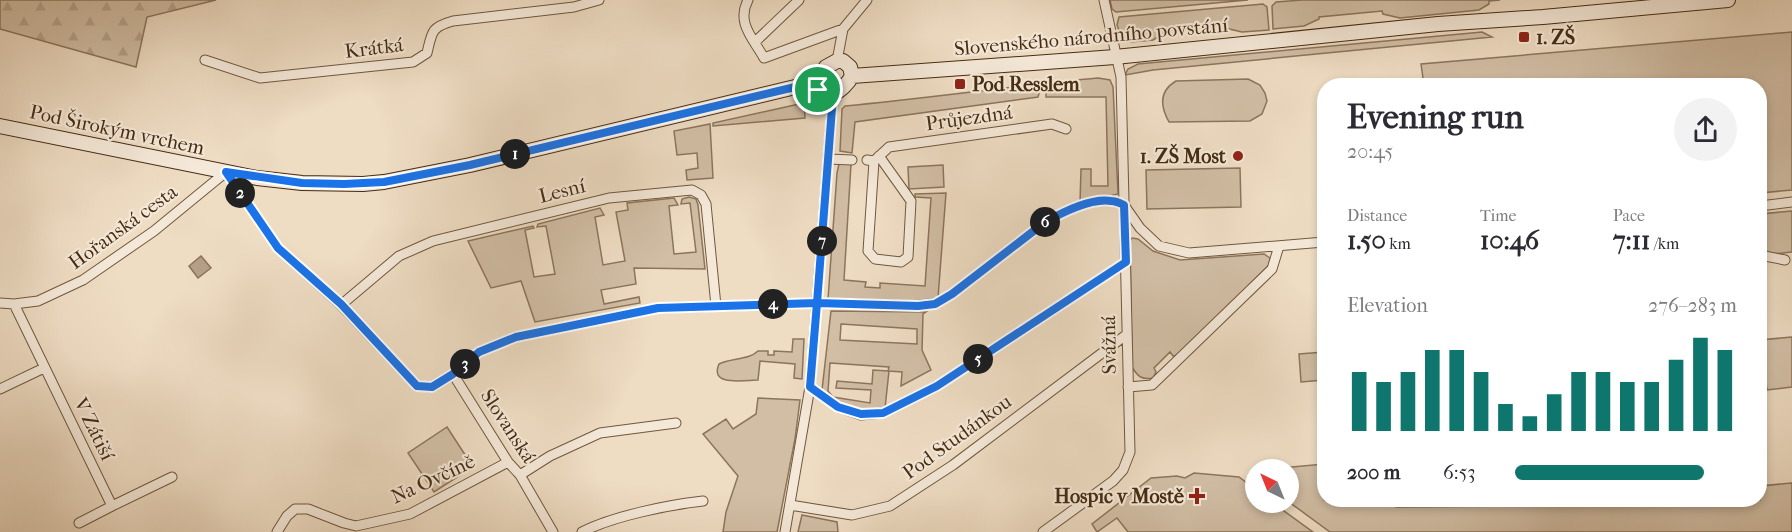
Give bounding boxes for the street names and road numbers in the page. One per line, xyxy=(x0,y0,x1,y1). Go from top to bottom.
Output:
street label: Slovenského národního povstání xyxy=(953,13,1230,60)
street label: Krátká xyxy=(343,33,405,63)
street label: Pod Širokým vrchem xyxy=(27,99,207,160)
street label: Průjezdná xyxy=(924,100,1015,135)
street label: Lesní xyxy=(536,174,589,208)
street label: Hořanská cesta xyxy=(64,179,182,274)
street label: Svážná xyxy=(1097,315,1121,375)
street label: Slovanská xyxy=(476,385,541,468)
street label: Pod Studánkou xyxy=(898,389,1016,484)
street label: V Zátiší xyxy=(69,393,119,465)
street label: Na Ovčíně xyxy=(387,450,479,508)

